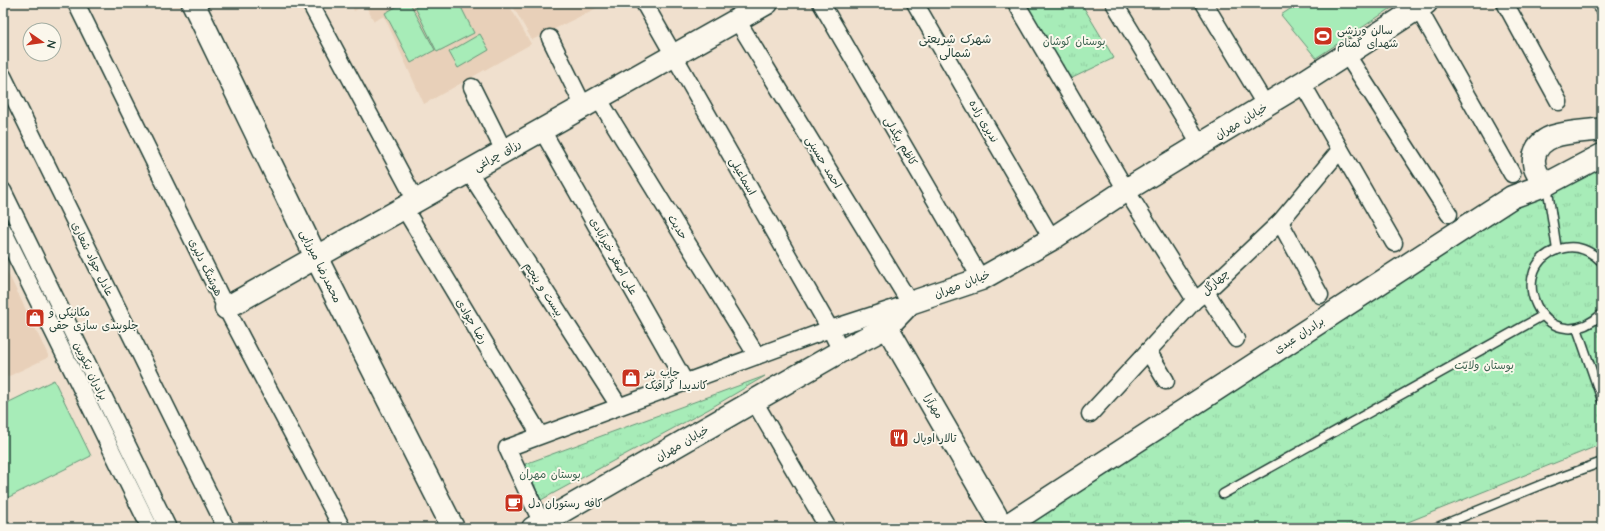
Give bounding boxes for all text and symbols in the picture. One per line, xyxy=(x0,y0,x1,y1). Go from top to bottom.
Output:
north arrow xyxy=(22,22,62,62)
place label: سالن ورزشی شهدای گمنام xyxy=(1337,23,1398,52)
sports icon: سالن ورزشی شهدای گمنام xyxy=(1312,25,1334,47)
district label: شهرک شریعتی شمالی xyxy=(919,31,991,62)
park label: بوستان کوشان xyxy=(1043,34,1105,49)
text: N xyxy=(43,39,59,49)
street label: ندیری زاده xyxy=(965,97,1002,145)
street label: خیابان مهران xyxy=(1212,100,1270,143)
street label: کاظم بیگدلی xyxy=(880,114,921,169)
street label: احمد حسینی xyxy=(802,133,845,191)
street label: رزاق چراغی xyxy=(471,136,523,175)
street label: اسماعیلی xyxy=(726,155,759,198)
street label: حدیث xyxy=(664,212,691,243)
street label: علی اصغر خیرآبادی xyxy=(586,215,641,298)
street label: عادل جواد شعاری xyxy=(68,219,117,299)
street label: محمدرضا میرزایی xyxy=(296,227,345,305)
street label: هوشنگ دلیری xyxy=(185,236,226,299)
street label: بیست و پنجم xyxy=(520,259,567,320)
street label: چهارگل xyxy=(1198,266,1232,299)
street label: خیابان مهران xyxy=(932,267,992,302)
street label: رضا جوادی xyxy=(452,296,491,347)
place label: مکانیکی و جلوبندی سازی حقی xyxy=(48,305,138,333)
shop icon: مکانیکی و جلوبندی سازی حقی xyxy=(24,307,46,329)
street label: برادران عبدی xyxy=(1271,314,1327,357)
street label: برادران نیکوبین xyxy=(70,340,111,403)
park label: بوستان ولایت xyxy=(1454,358,1514,373)
place label: چاپ بنر کاندیدا گرافیک xyxy=(644,365,708,393)
shop icon: چاپ بنر کاندیدا گرافیک xyxy=(620,367,642,389)
street label: مهرآرا xyxy=(920,391,947,421)
street label: خیابان مهران xyxy=(653,422,711,465)
restaurant icon: تالار اوپال xyxy=(888,427,910,449)
place label: تالار اوپال xyxy=(913,431,957,446)
park label: بوستان مهران xyxy=(519,467,581,482)
cafe icon: کافه رستوران دل xyxy=(503,492,525,514)
place label: کافه رستوران دل xyxy=(528,496,603,511)

